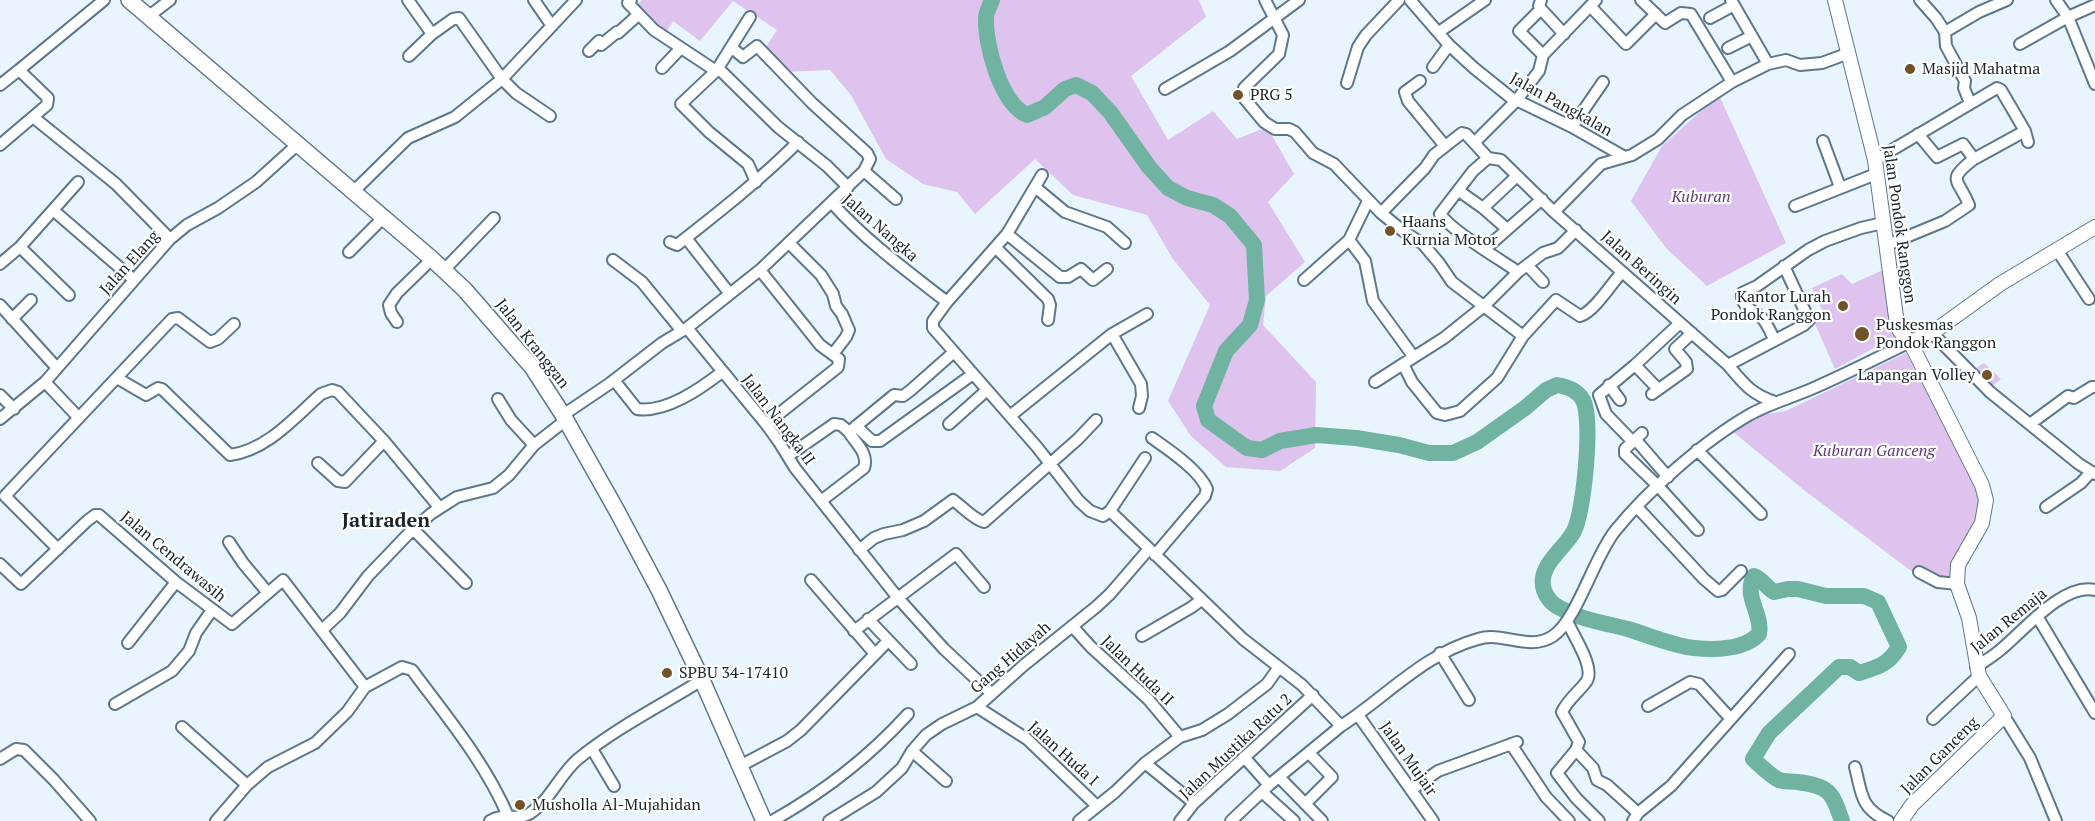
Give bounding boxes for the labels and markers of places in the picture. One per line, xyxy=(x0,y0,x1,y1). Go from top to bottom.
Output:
place label: Masjid Mahatma xyxy=(1922,59,2040,79)
marker: Masjid Mahatma xyxy=(1903,62,1917,76)
place label: PRG 5 xyxy=(1250,85,1293,105)
marker: PRG 5 xyxy=(1231,88,1245,102)
place label: Haans Kurnia Motor xyxy=(1402,212,1497,250)
marker: Haans Kurnia Motor xyxy=(1383,224,1397,238)
place label: Kantor Lurah Pondok Ranggon xyxy=(1711,287,1831,325)
marker: Kantor Lurah Pondok Ranggon xyxy=(1836,299,1850,313)
place label: Puskesmas Pondok Ranggon xyxy=(1876,315,1996,353)
marker: Puskesmas Pondok Ranggon xyxy=(1853,325,1871,343)
place label: Lapangan Volley xyxy=(1858,365,1975,385)
marker: Lapangan Volley xyxy=(1980,368,1994,382)
place label: SPBU 34-17410 xyxy=(679,663,788,683)
marker: SPBU 34-17410 xyxy=(660,666,674,680)
place label: Musholla Al-Mujahidan xyxy=(532,795,701,815)
marker: Musholla Al-Mujahidan xyxy=(513,798,527,812)

